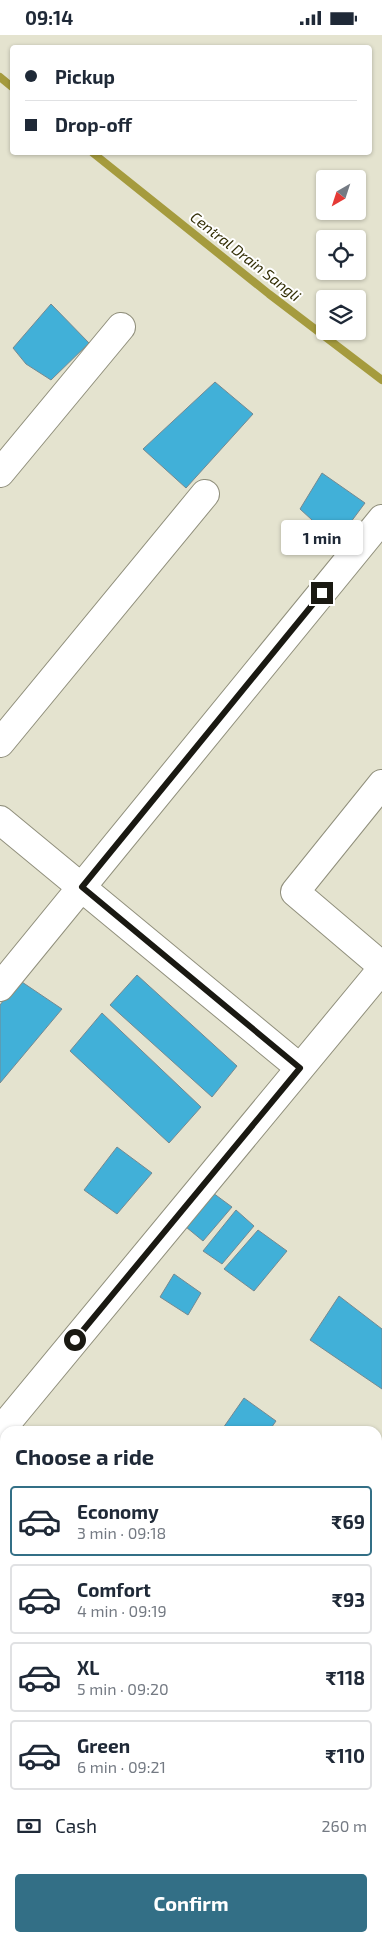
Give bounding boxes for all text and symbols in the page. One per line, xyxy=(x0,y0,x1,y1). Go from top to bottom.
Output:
text: 09:14 xyxy=(25,6,73,29)
text: Pickup xyxy=(55,65,115,88)
text: Drop-off xyxy=(55,113,132,136)
north arrow xyxy=(316,170,366,220)
map controls xyxy=(316,170,366,340)
water label: Central Drain Sangli xyxy=(187,207,305,305)
button: locate xyxy=(316,230,366,280)
button: layers xyxy=(316,290,366,340)
callout: 1 min xyxy=(281,521,363,555)
text: 1 min xyxy=(303,528,341,547)
route end xyxy=(311,582,333,604)
route start xyxy=(64,1329,86,1351)
text: Choose a ride xyxy=(15,1443,154,1469)
icon: car xyxy=(17,1499,62,1544)
text: Economy xyxy=(77,1500,159,1523)
text: ₹69 xyxy=(331,1510,365,1533)
text: 3 min · 09:18 xyxy=(77,1523,166,1542)
icon: car xyxy=(17,1577,62,1622)
text: Comfort xyxy=(77,1578,151,1601)
text: ₹93 xyxy=(332,1588,365,1611)
text: 4 min · 09:19 xyxy=(77,1601,167,1620)
icon: car xyxy=(17,1655,62,1700)
text: XL xyxy=(77,1656,99,1679)
text: ₹118 xyxy=(326,1666,365,1689)
text: 5 min · 09:20 xyxy=(77,1679,169,1698)
icon: car xyxy=(17,1733,62,1778)
text: Green xyxy=(77,1734,130,1757)
text: ₹110 xyxy=(325,1744,365,1767)
text: 6 min · 09:21 xyxy=(77,1757,166,1776)
icon: cash xyxy=(15,1812,43,1840)
text: Cash xyxy=(55,1814,97,1837)
text: 260 m xyxy=(322,1816,367,1835)
button: Confirm xyxy=(15,1874,367,1932)

